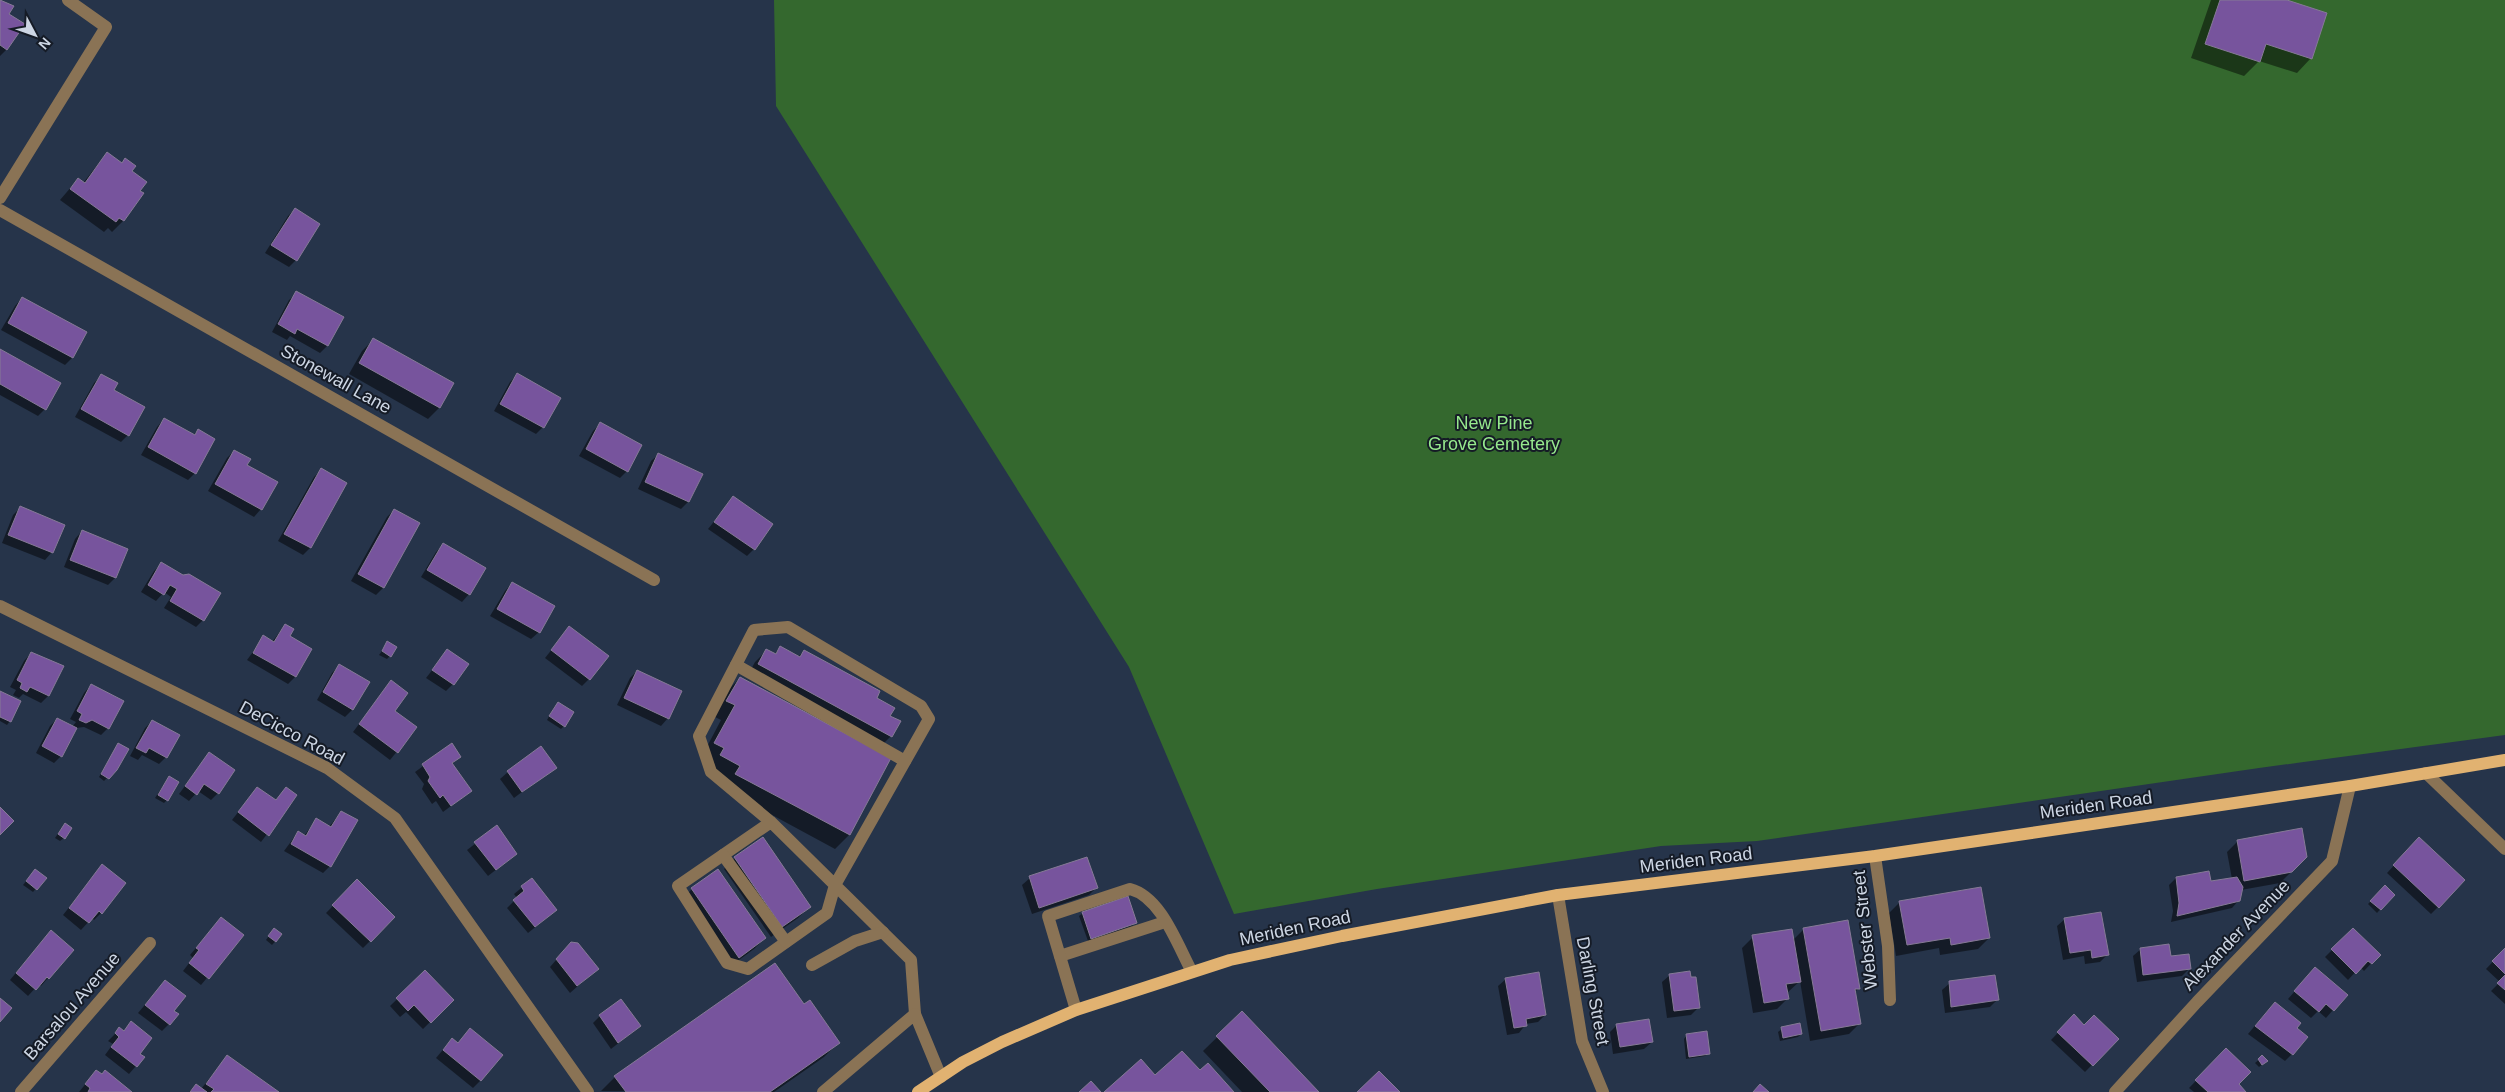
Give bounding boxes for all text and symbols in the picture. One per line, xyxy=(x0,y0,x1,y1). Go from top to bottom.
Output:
north arrow xyxy=(10,10,60,60)
text: N xyxy=(35,34,54,53)
street label: Stonewall Lane xyxy=(277,340,395,418)
park label: New Pine Grove Cemetery xyxy=(1428,413,1560,454)
street label: DeCicco Road xyxy=(236,697,348,769)
street label: Meriden Road xyxy=(2039,787,2153,823)
street label: Meriden Road xyxy=(1639,843,1753,877)
street label: Webster Street xyxy=(1849,869,1881,991)
street label: Alexander Avenue xyxy=(2178,876,2294,994)
street label: Meriden Road xyxy=(1238,906,1352,950)
street label: Darling Street xyxy=(1573,935,1613,1047)
street label: Barsalou Avenue xyxy=(20,948,124,1064)

